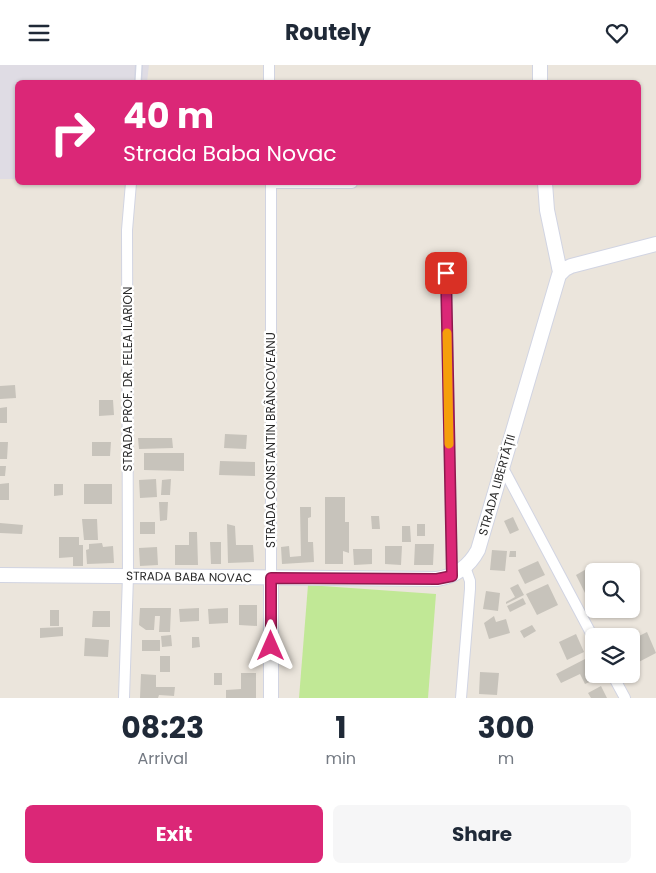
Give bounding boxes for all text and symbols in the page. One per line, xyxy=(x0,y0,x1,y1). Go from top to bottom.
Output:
text: Routely xyxy=(285,17,371,48)
icon: menu xyxy=(25,19,53,47)
icon: heart xyxy=(603,19,631,47)
text: 40 m xyxy=(123,91,214,140)
icon: right xyxy=(40,100,105,165)
text: Strada Baba Novac xyxy=(123,138,337,169)
pin xyxy=(425,252,467,294)
icon: arrive xyxy=(432,259,460,287)
street label: STRADA PROF. DR. FELEA ILARION xyxy=(119,287,136,471)
street label: STRADA CONSTANTIN BRÂNCOVEANU xyxy=(262,332,279,548)
street label: STRADA LIBERTĂȚII xyxy=(474,432,519,537)
map controls xyxy=(585,563,640,683)
button: search xyxy=(585,563,640,618)
street label: STRADA BABA NOVAC xyxy=(126,567,252,586)
position arrow xyxy=(244,619,296,671)
button: layers xyxy=(585,628,640,683)
text: 08:23 xyxy=(121,706,204,749)
text: 1 xyxy=(335,706,346,749)
text: 300 xyxy=(477,706,535,749)
text: Arrival xyxy=(138,747,188,770)
text: min xyxy=(325,747,356,770)
text: m xyxy=(498,747,514,770)
button: Exit xyxy=(25,805,323,863)
button: Share xyxy=(333,805,631,863)

